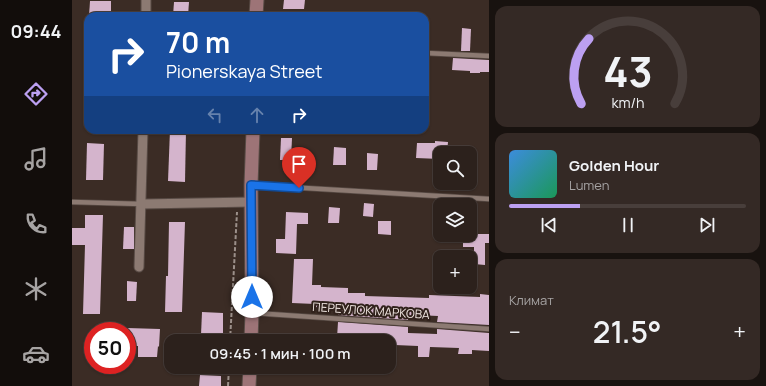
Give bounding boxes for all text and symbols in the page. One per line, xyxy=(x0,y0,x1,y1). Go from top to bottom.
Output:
text: 09:44 xyxy=(11,19,61,43)
text: 70 m xyxy=(166,23,230,61)
icon: right xyxy=(100,28,152,80)
text: 43 xyxy=(603,43,652,99)
text: Pionerskaya Street xyxy=(166,59,322,83)
icon: directions xyxy=(22,80,50,108)
text: km/h xyxy=(611,93,644,112)
icon: left xyxy=(204,104,226,126)
icon: ahead xyxy=(246,104,268,126)
icon: right xyxy=(288,104,310,126)
icon: music xyxy=(22,145,50,173)
map controls xyxy=(433,146,477,294)
button: search xyxy=(433,146,477,190)
pin xyxy=(282,147,316,188)
icon: arrive xyxy=(288,153,310,175)
text: Golden Hour xyxy=(569,155,659,176)
text: Lumen xyxy=(569,176,609,194)
button: layers xyxy=(433,198,477,242)
icon: phone xyxy=(22,210,50,238)
icon: previous xyxy=(538,214,560,236)
icon: pause xyxy=(617,214,639,236)
icon: next xyxy=(696,214,718,236)
button: + xyxy=(433,250,477,294)
icon: climate xyxy=(22,275,50,303)
position arrow xyxy=(231,276,273,318)
text: Климат xyxy=(509,291,554,309)
street label: ПЕРЕУЛОК МАРКОВА xyxy=(312,298,431,323)
text: 21.5° xyxy=(593,311,661,352)
text: − xyxy=(509,317,521,347)
text: + xyxy=(733,317,746,347)
speed limit sign: 50 xyxy=(84,322,136,374)
icon: car xyxy=(22,340,50,368)
text: 09:45 · 1 мин · 100 m xyxy=(209,343,351,364)

